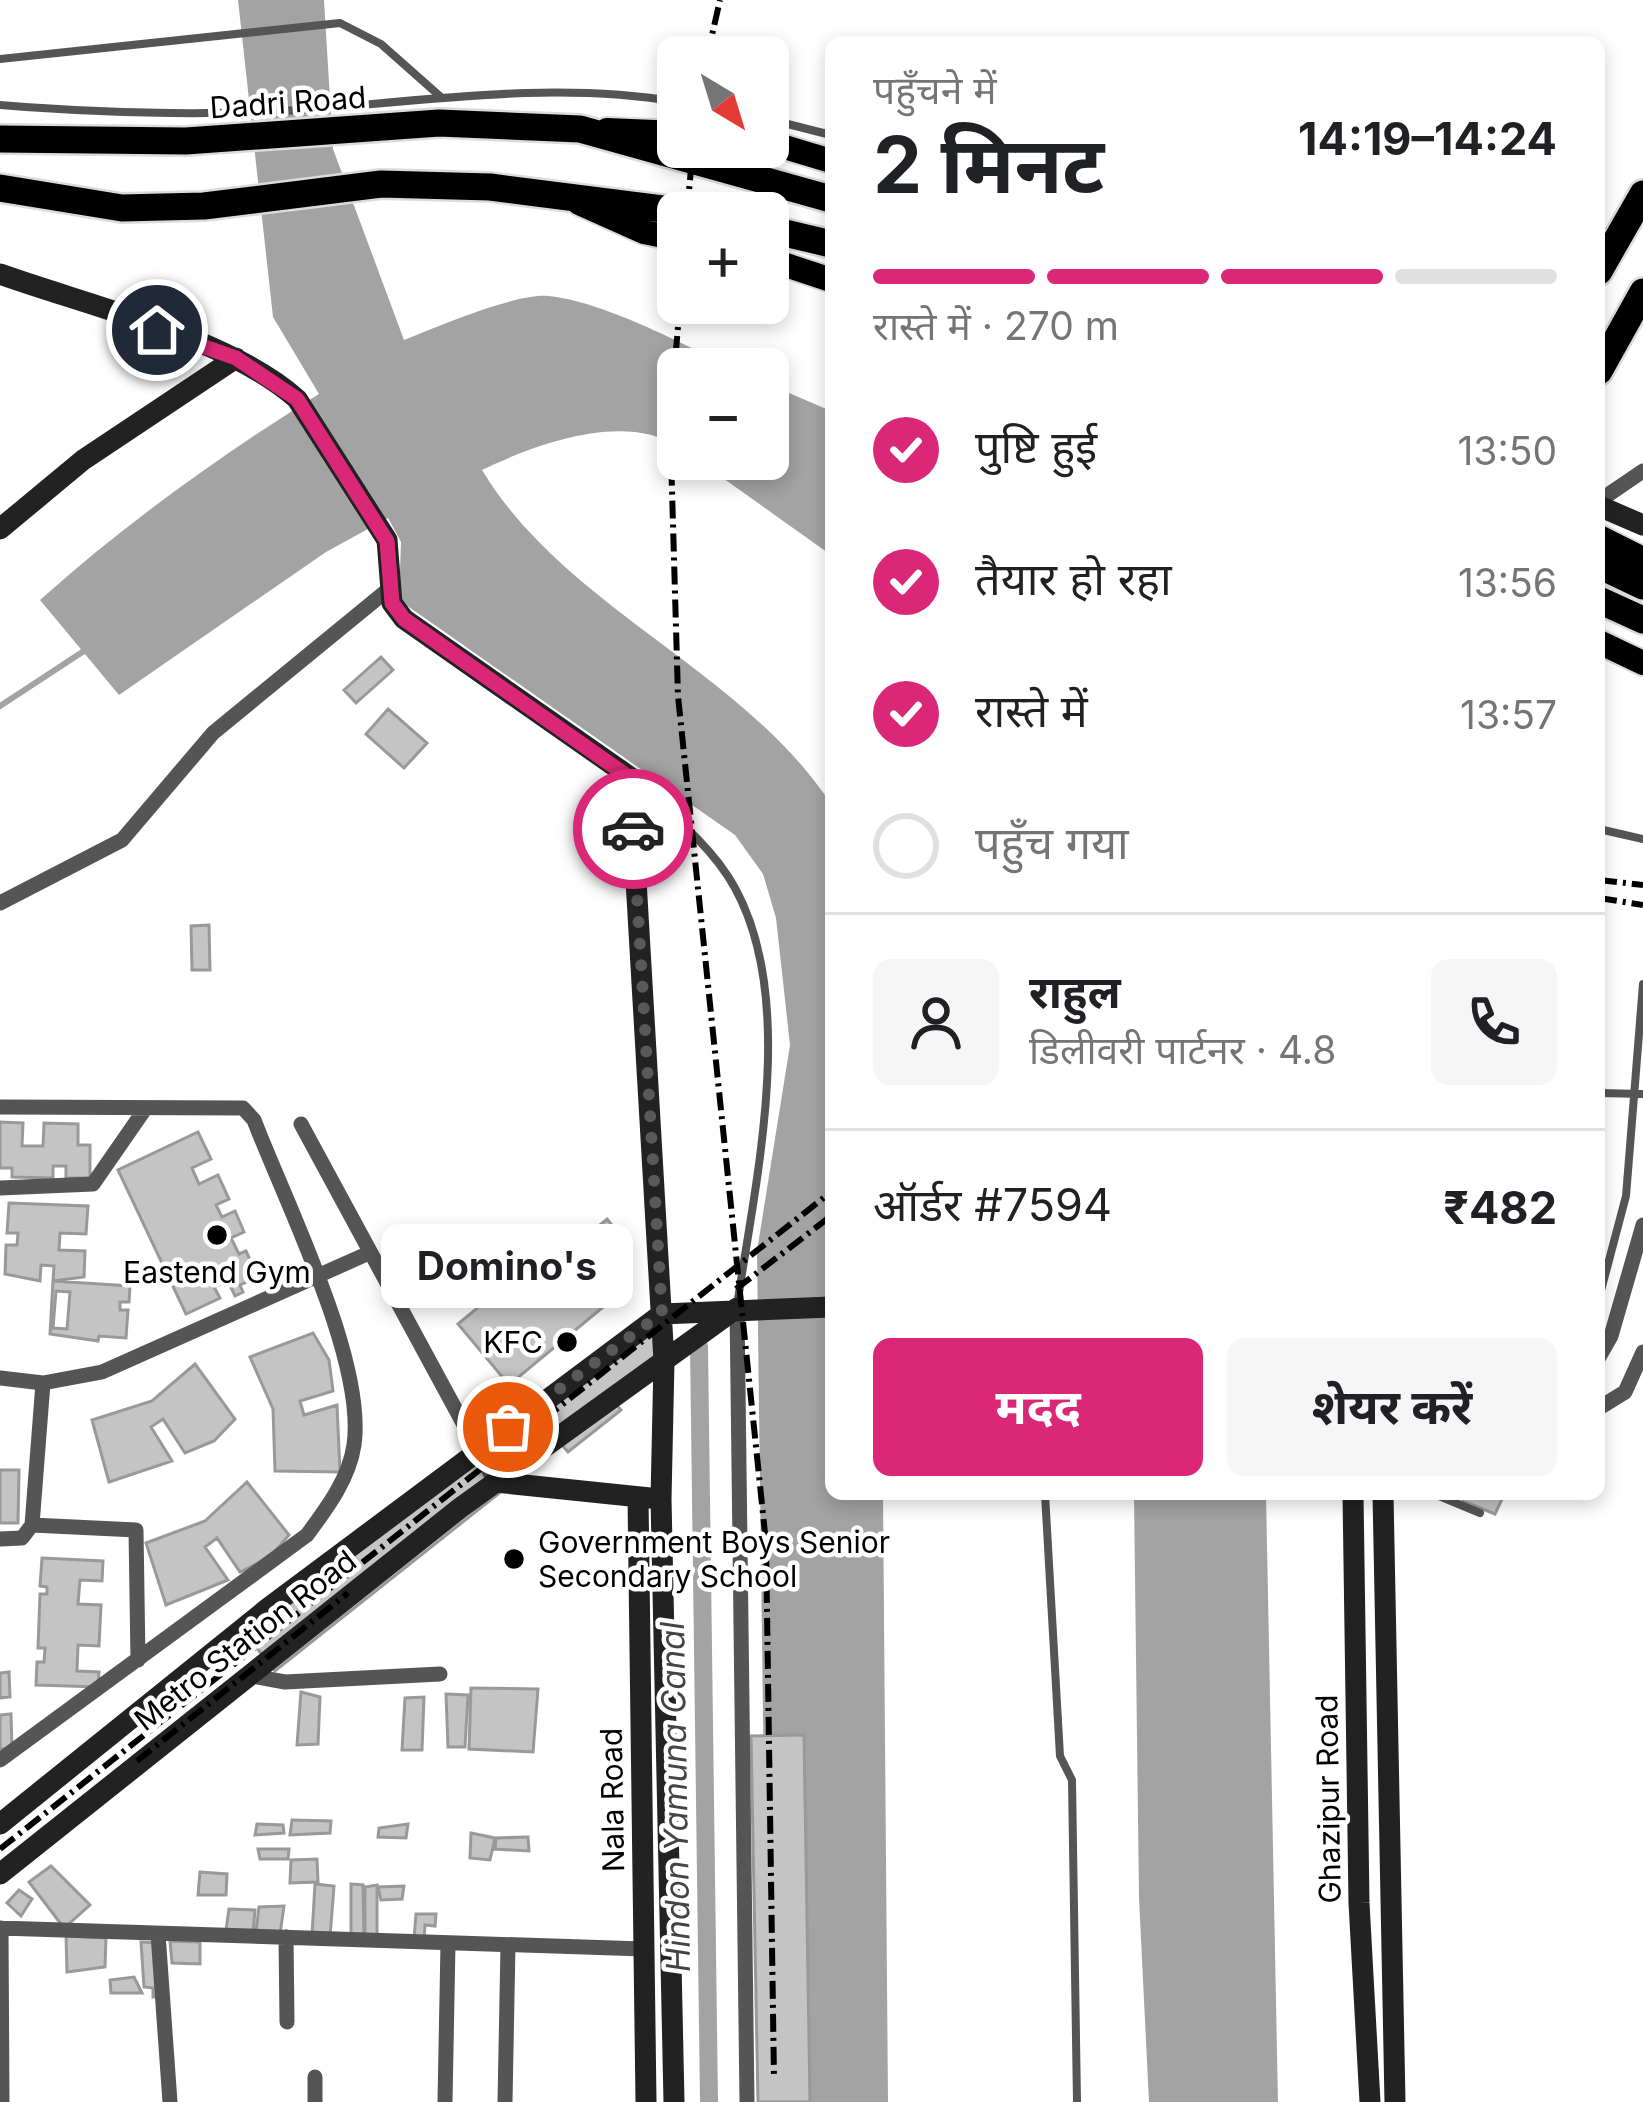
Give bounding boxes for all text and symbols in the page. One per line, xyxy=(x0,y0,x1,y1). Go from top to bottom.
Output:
north arrow xyxy=(657,36,789,168)
map controls xyxy=(657,36,789,480)
text: पहुँचने में xyxy=(873,66,997,113)
street label: Dadri Road xyxy=(209,79,367,125)
text: 14:19–14:24 xyxy=(1298,111,1557,166)
text: 2 मिनट xyxy=(873,117,1104,212)
button: + xyxy=(657,192,789,324)
pin xyxy=(106,279,208,381)
icon: home xyxy=(124,297,190,363)
text: रास्ते में · 270 m xyxy=(873,302,1119,349)
button: − xyxy=(657,348,789,480)
icon: check xyxy=(873,417,939,483)
text: पुष्टि हुई xyxy=(975,419,1097,474)
text: 13:50 xyxy=(1458,427,1557,474)
icon: check xyxy=(873,549,939,615)
text: तैयार हो रहा xyxy=(975,551,1172,606)
text: 13:56 xyxy=(1458,559,1557,606)
icon: check xyxy=(873,681,939,747)
text: रास्ते में xyxy=(975,683,1088,738)
text: 13:57 xyxy=(1460,691,1557,738)
courier xyxy=(573,769,693,889)
icon: car xyxy=(600,796,666,862)
text: पहुँच गया xyxy=(975,815,1129,870)
button: person xyxy=(873,959,999,1085)
button: phone xyxy=(1431,959,1557,1085)
text: राहुल xyxy=(1029,964,1121,1019)
text: डिलीवरी पार्टनर · 4.8 xyxy=(1029,1026,1336,1073)
text: ऑर्डर #7594 xyxy=(873,1177,1112,1232)
text: ₹482 xyxy=(1443,1180,1557,1235)
marker: Eastend Gym xyxy=(204,1222,230,1248)
callout: Domino's xyxy=(382,1223,634,1307)
text: Domino's xyxy=(417,1242,597,1289)
place label: Eastend Gym xyxy=(123,1254,311,1290)
place label: KFC xyxy=(483,1324,543,1360)
marker: KFC xyxy=(554,1329,580,1355)
button: मदद xyxy=(873,1338,1203,1476)
button: शेयर करें xyxy=(1227,1338,1557,1476)
pin xyxy=(457,1376,559,1478)
icon: bag xyxy=(475,1394,541,1460)
place label: Government Boys Senior Secondary School xyxy=(538,1524,890,1594)
street label: Metro Station Road xyxy=(127,1542,363,1738)
marker: Government Boys Senior Secondary School xyxy=(501,1546,527,1572)
water label: Hindon Yamuna Canal xyxy=(652,1621,698,1973)
street label: Ghazipur Road xyxy=(1308,1694,1348,1904)
street label: Nala Road xyxy=(593,1728,631,1872)

